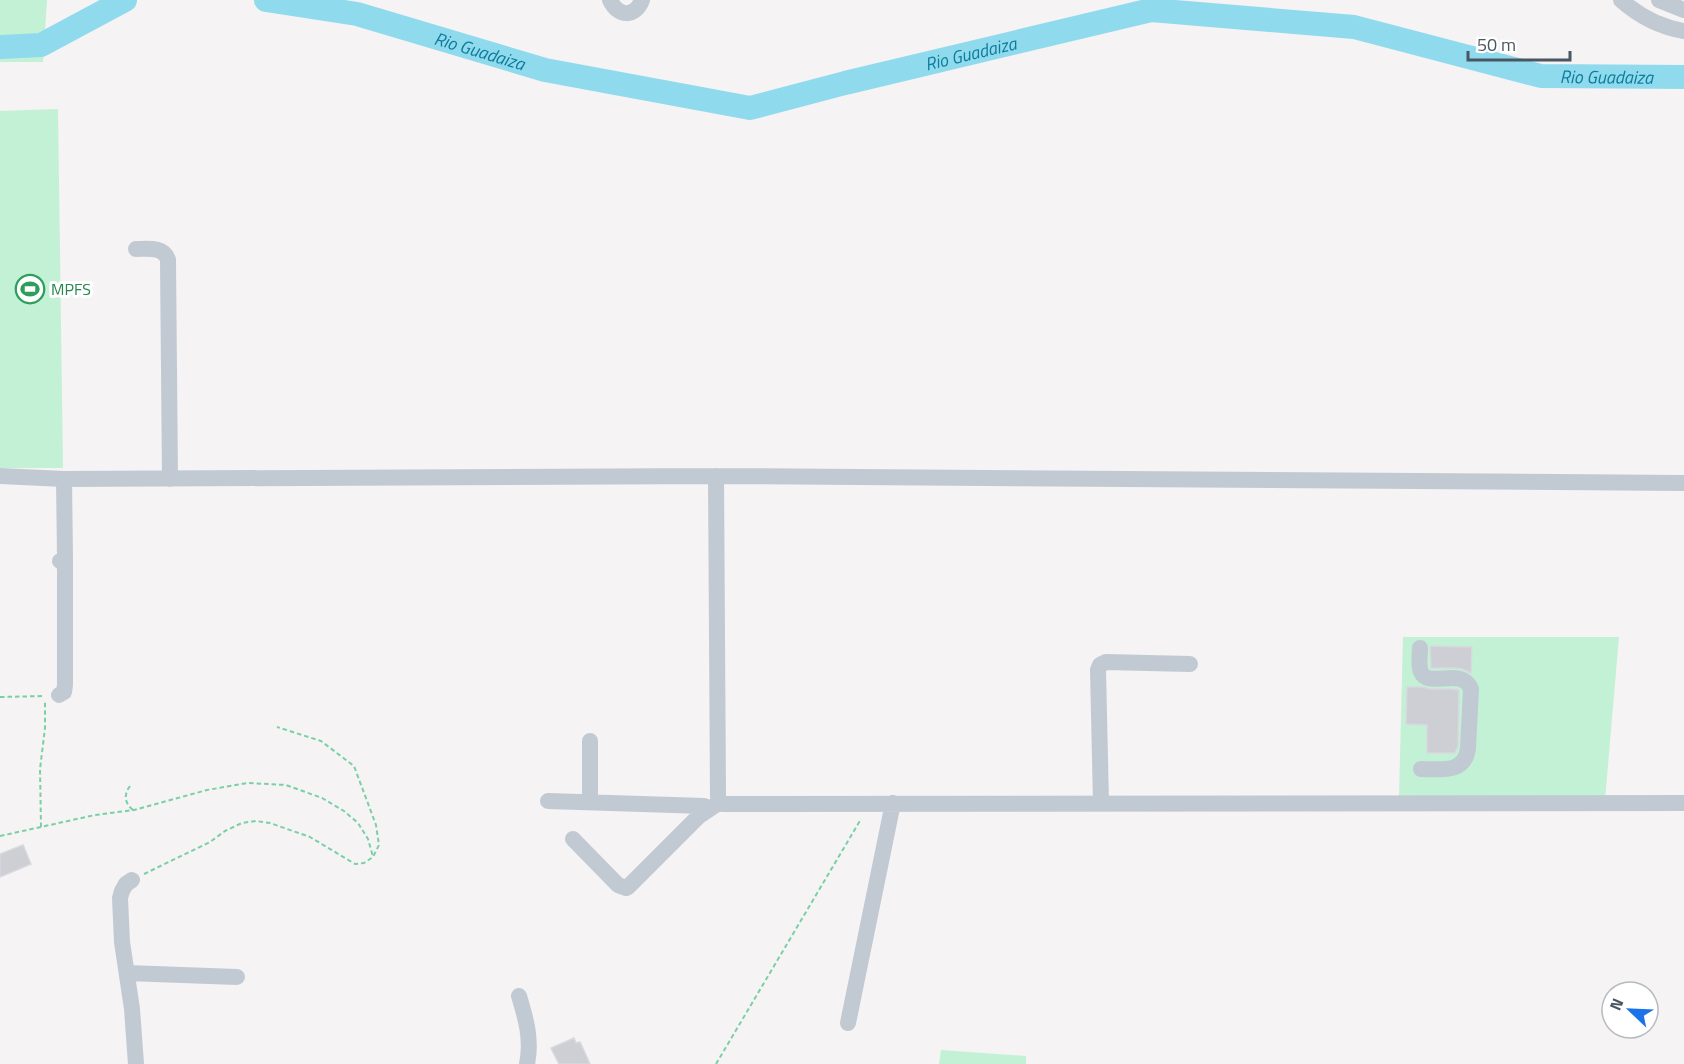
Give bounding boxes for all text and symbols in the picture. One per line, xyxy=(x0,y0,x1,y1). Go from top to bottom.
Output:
water label: Rio Guadaiza xyxy=(431,24,529,77)
scale bar xyxy=(1468,24,1570,62)
water label: Rio Guadaiza xyxy=(922,29,1020,77)
text: 50 m xyxy=(1477,31,1516,58)
water label: Rio Guadaiza xyxy=(1560,63,1654,90)
sports icon: MPFS xyxy=(14,273,46,305)
place label: MPFS xyxy=(51,277,91,301)
north arrow xyxy=(1600,980,1660,1040)
text: N xyxy=(1603,994,1629,1014)

